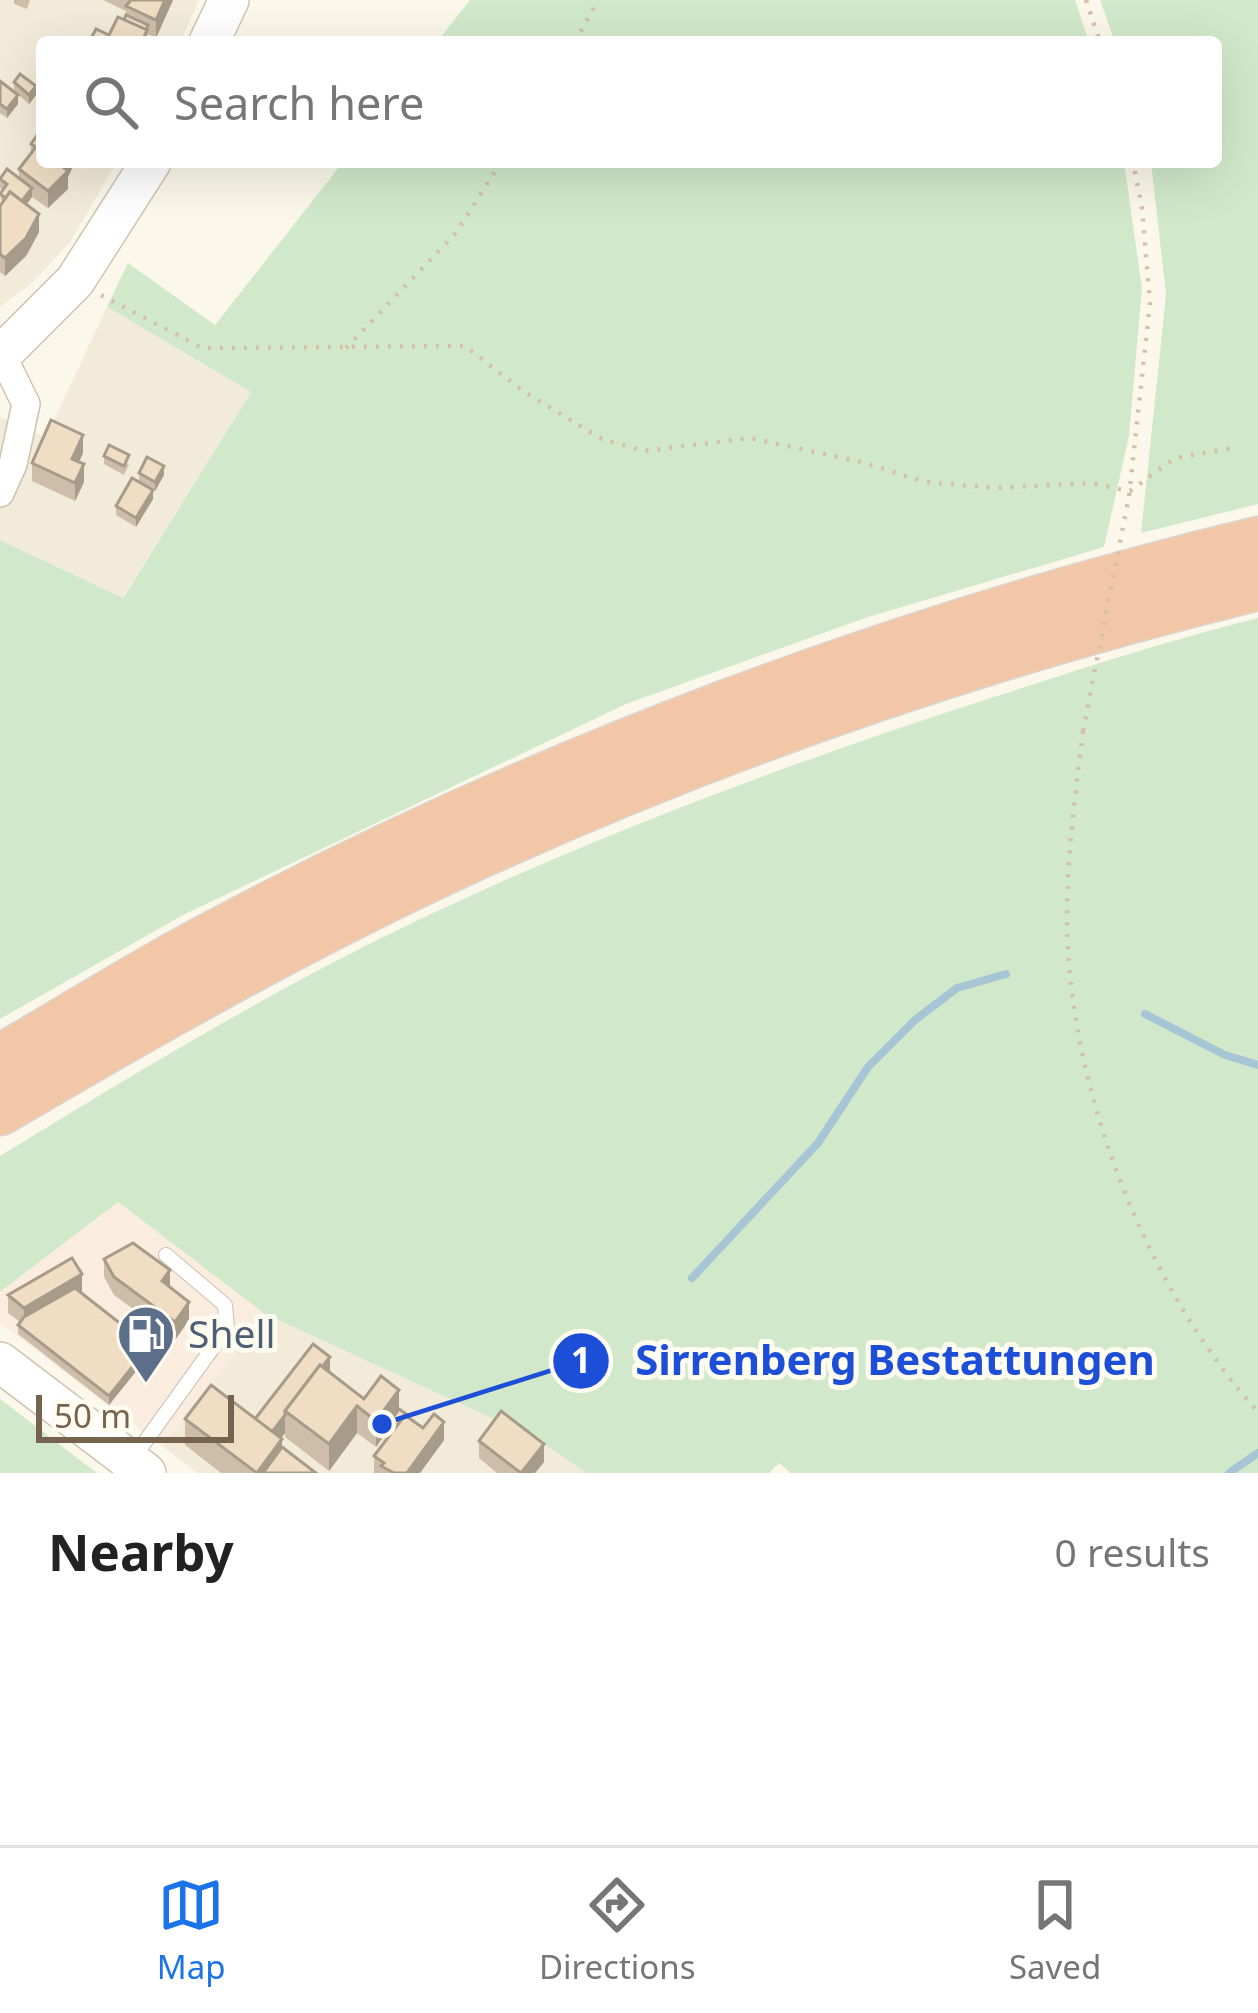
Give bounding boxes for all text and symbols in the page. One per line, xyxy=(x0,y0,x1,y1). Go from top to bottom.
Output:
search box xyxy=(36,36,1222,168)
icon: search xyxy=(78,69,144,135)
text: Search here xyxy=(174,72,424,133)
fuel station icon: Shell xyxy=(115,1303,177,1385)
place label: Shell xyxy=(188,1306,276,1359)
callout: Sirrenberg Bestattungen xyxy=(551,1322,1179,1400)
text: Sirrenberg Bestattungen xyxy=(635,1330,1155,1387)
text: 1 xyxy=(571,1335,591,1384)
scale bar xyxy=(36,1389,234,1442)
text: 50 m xyxy=(54,1393,131,1438)
text: Nearby xyxy=(48,1516,234,1586)
text: 0 results xyxy=(1055,1525,1210,1578)
tab: Map xyxy=(157,1872,225,1989)
tab: Directions xyxy=(539,1872,696,1989)
tab: Saved xyxy=(1009,1872,1101,1989)

